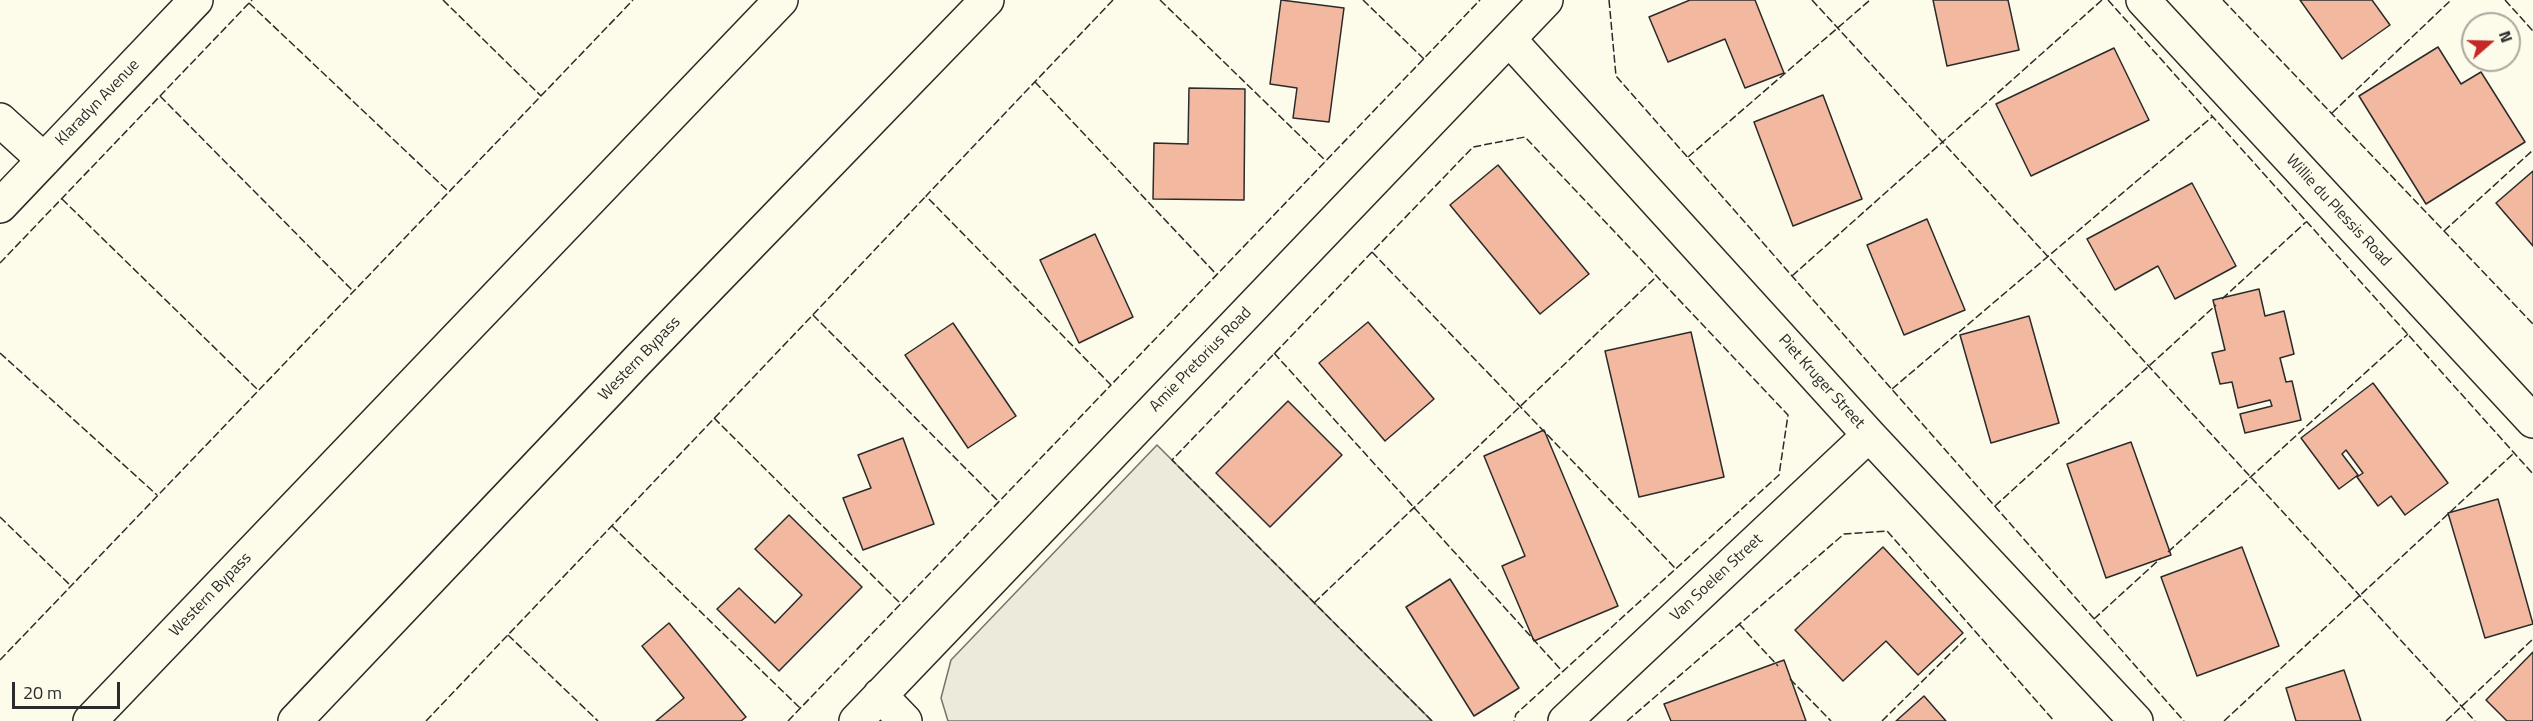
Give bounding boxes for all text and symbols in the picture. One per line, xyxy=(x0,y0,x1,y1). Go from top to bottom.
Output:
north arrow xyxy=(2461,12,2521,72)
text: N xyxy=(2493,27,2519,46)
street label: Klaradyn Avenue xyxy=(52,56,144,150)
street label: Willie du Plessis Road xyxy=(2281,151,2395,271)
street label: Amie Pretorius Road xyxy=(1146,304,1256,416)
street label: Western Bypass xyxy=(595,313,685,405)
street label: Piet Kruger Street xyxy=(1774,331,1868,433)
street label: Van Soelen Street xyxy=(1667,530,1767,626)
street label: Western Bypass xyxy=(166,549,256,641)
scale bar xyxy=(15,670,123,708)
text: 20 m xyxy=(23,679,62,706)

